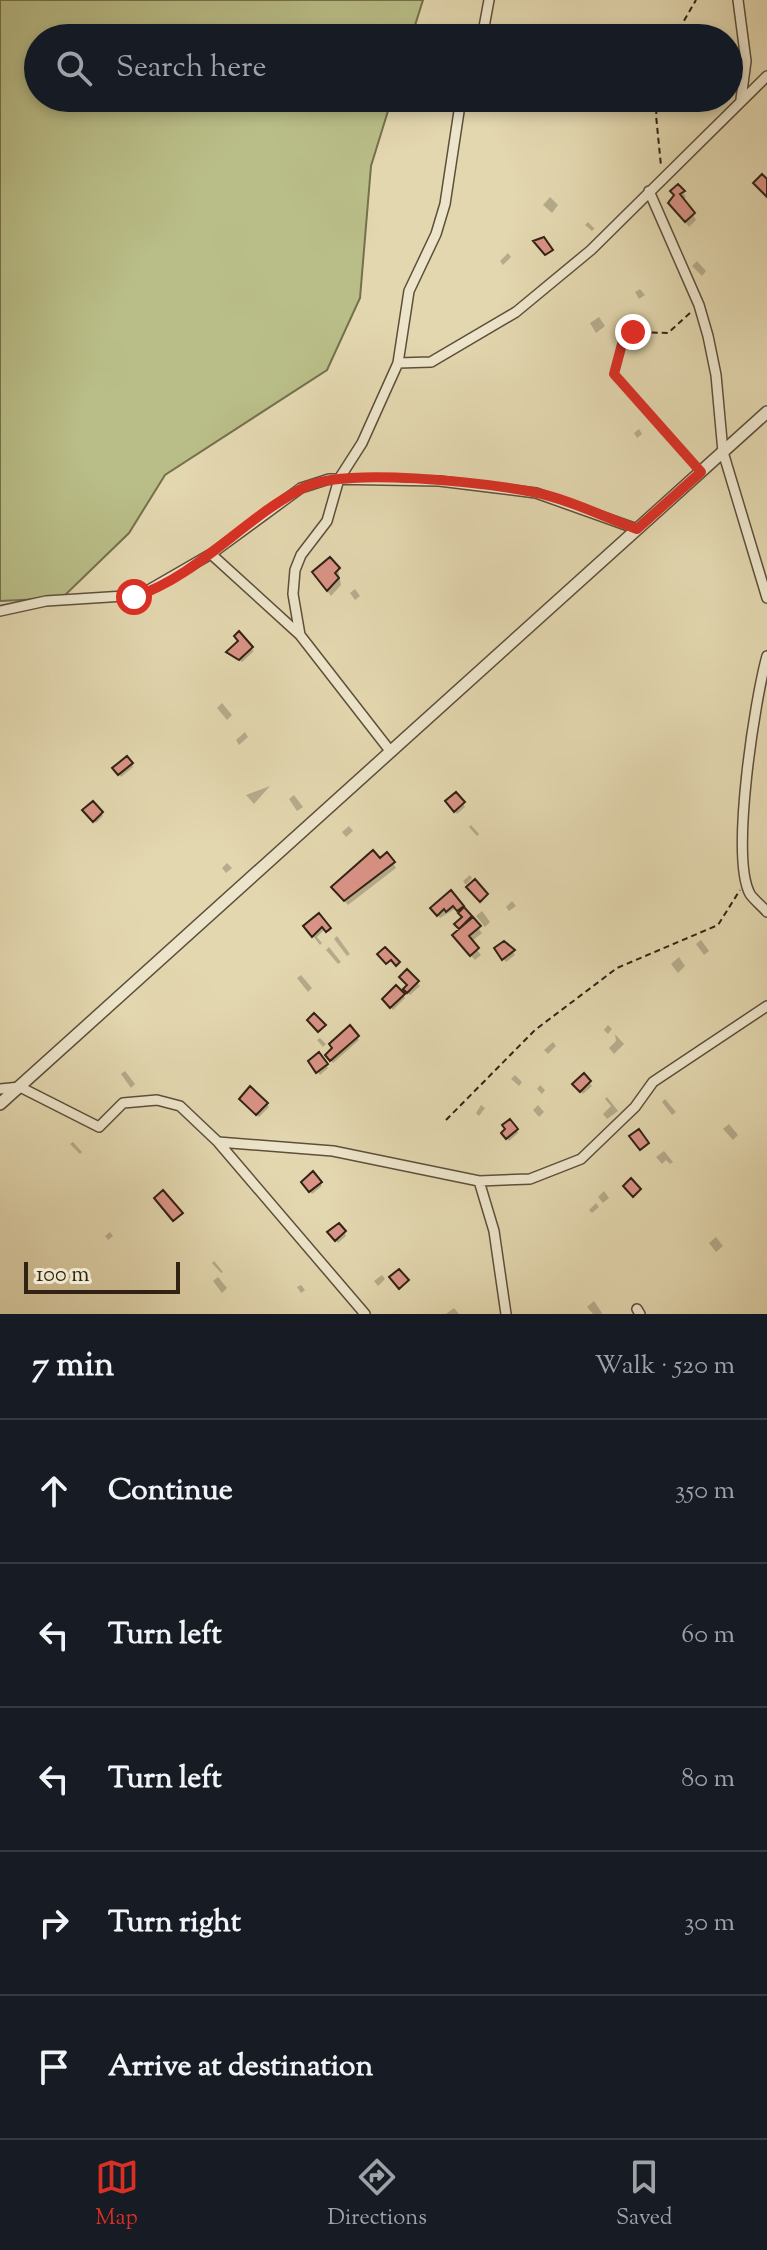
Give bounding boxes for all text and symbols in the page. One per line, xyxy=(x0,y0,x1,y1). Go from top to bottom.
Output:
search box xyxy=(24,24,743,112)
icon: search xyxy=(52,46,96,90)
text: Search here xyxy=(116,47,266,90)
route end xyxy=(615,314,651,350)
route start xyxy=(116,579,152,615)
scale bar xyxy=(24,1258,180,1294)
text: 100 m xyxy=(36,1260,89,1292)
text: 7 min xyxy=(32,1342,114,1391)
text: Walk · 520 m xyxy=(594,1348,735,1385)
icon: ahead xyxy=(32,1469,76,1513)
text: Continue xyxy=(108,1470,233,1513)
text: 350 m xyxy=(675,1473,735,1510)
icon: left xyxy=(32,1613,76,1657)
text: Turn left xyxy=(108,1614,222,1657)
text: 60 m xyxy=(681,1617,735,1654)
icon: left xyxy=(32,1757,76,1801)
text: Turn left xyxy=(108,1758,222,1801)
text: 80 m xyxy=(681,1761,735,1798)
icon: right xyxy=(32,1901,76,1945)
text: Turn right xyxy=(108,1902,241,1945)
text: 30 m xyxy=(684,1905,735,1942)
icon: arrive xyxy=(32,2045,76,2089)
text: Arrive at destination xyxy=(108,2046,373,2089)
tab: Map xyxy=(95,2155,139,2235)
tab: Directions xyxy=(328,2155,427,2235)
tab: Saved xyxy=(616,2155,672,2235)

